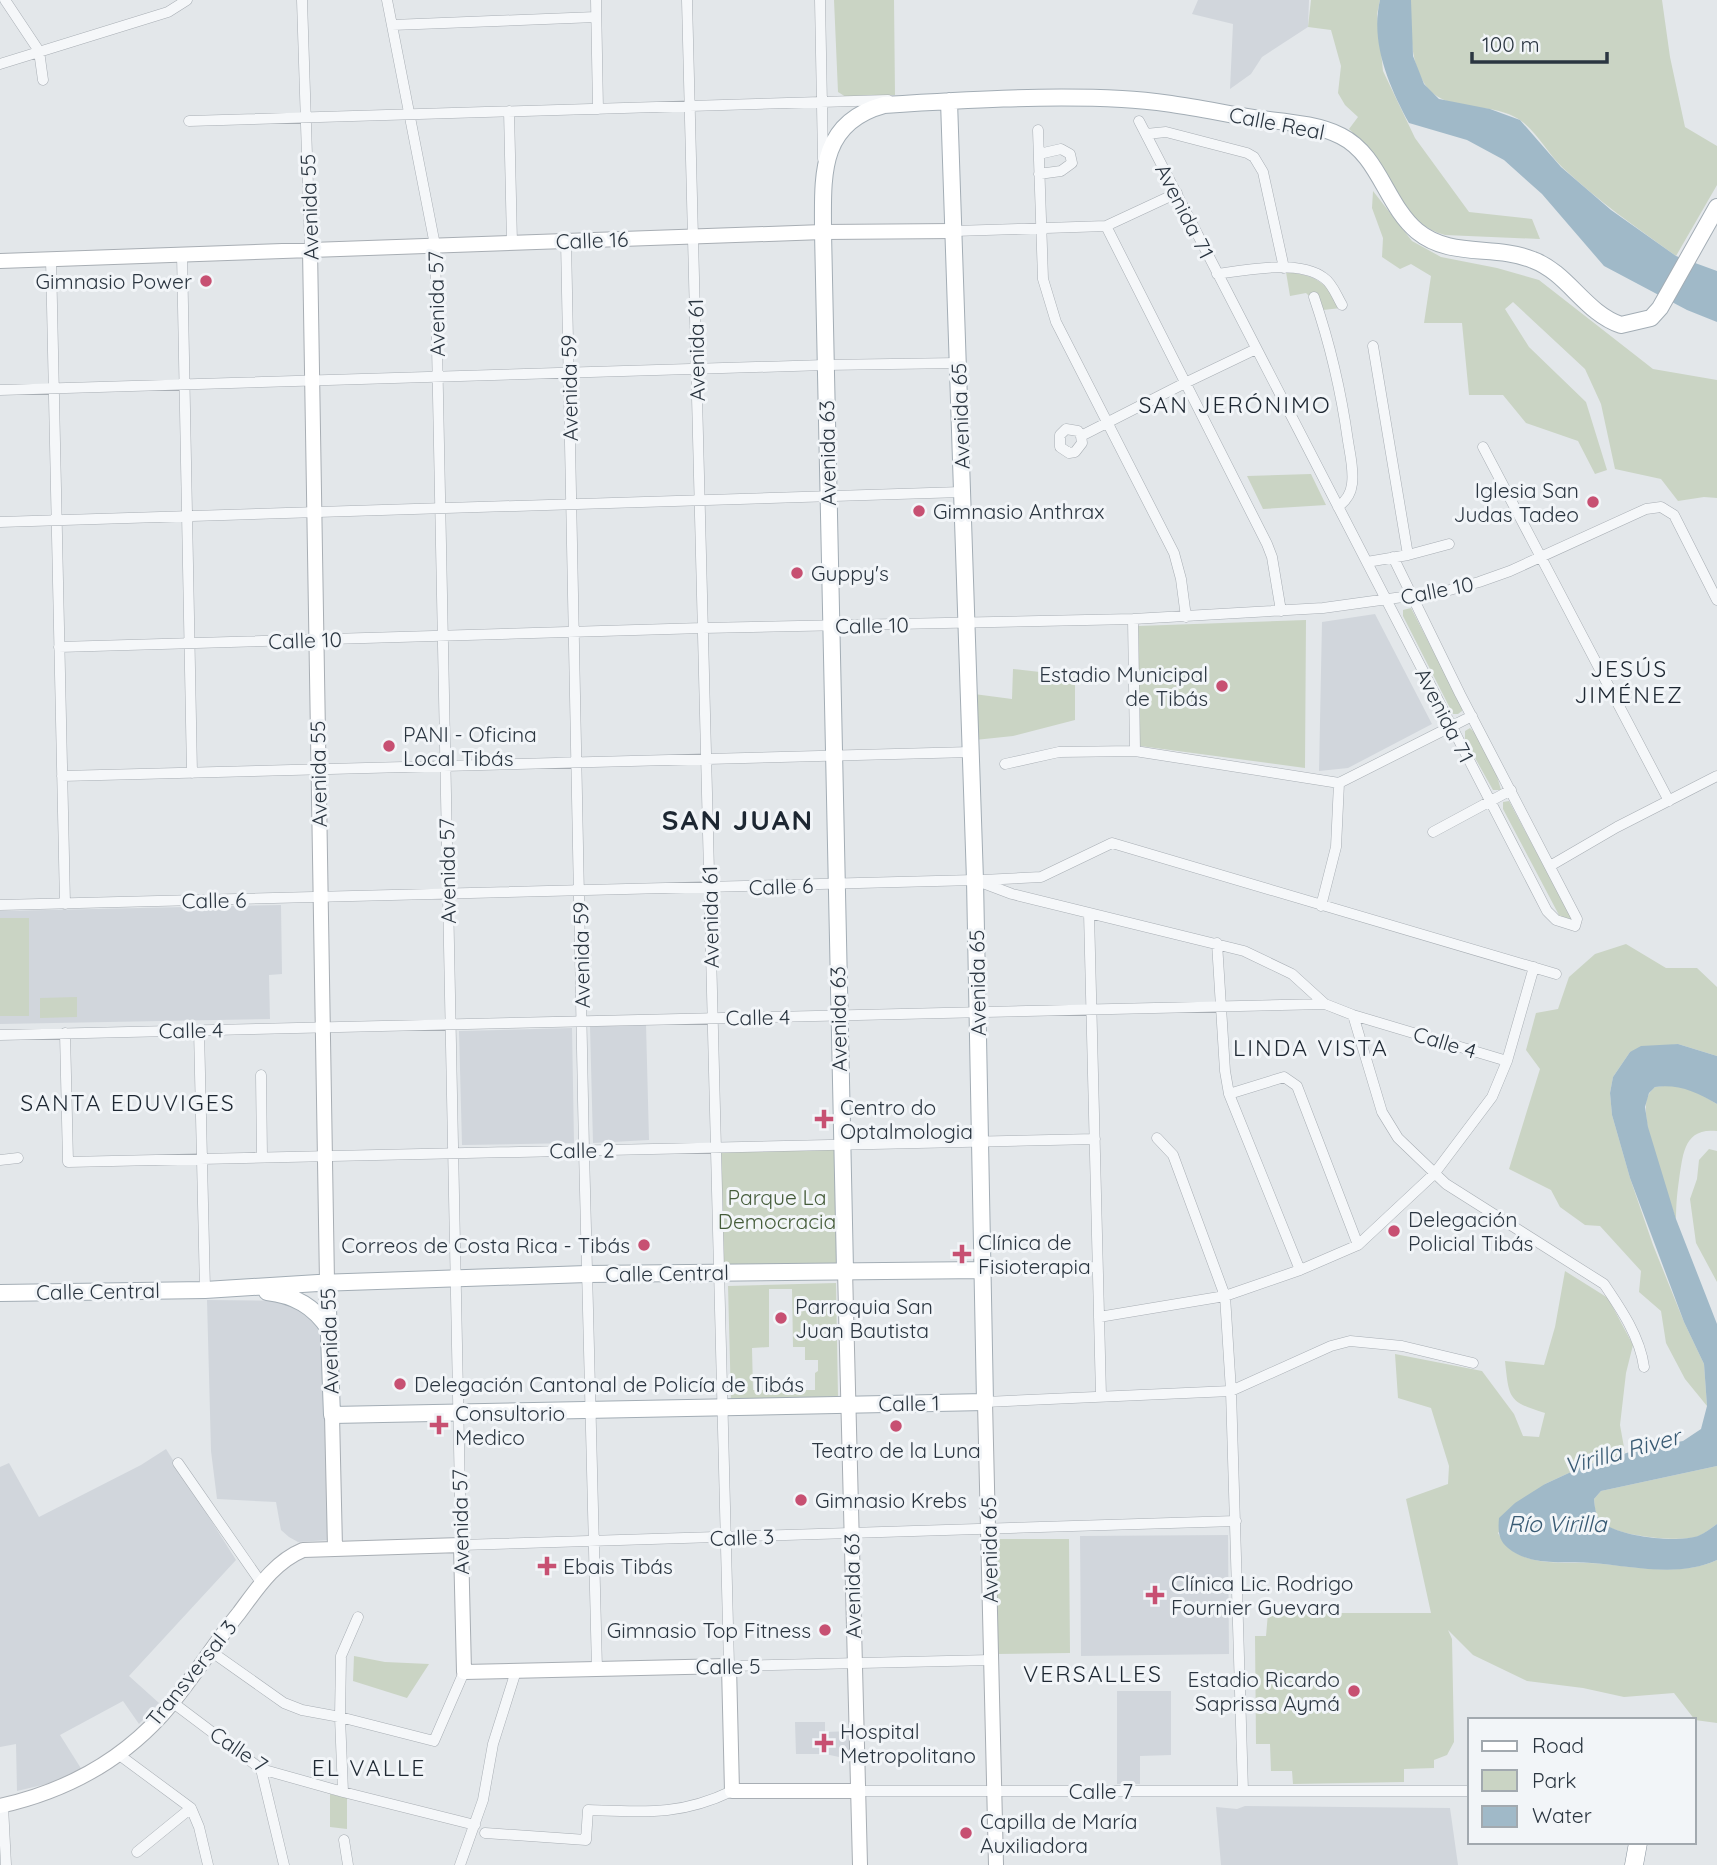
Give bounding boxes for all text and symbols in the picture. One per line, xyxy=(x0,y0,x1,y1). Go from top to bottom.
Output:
scale bar xyxy=(1472,21,1607,65)
text: 100 m xyxy=(1482,31,1540,57)
street label: Calle Real xyxy=(1227,101,1327,145)
street label: Avenida 55 xyxy=(294,153,324,261)
street label: Avenida 71 xyxy=(1150,159,1220,263)
street label: Calle 16 xyxy=(555,226,629,254)
street label: Avenida 57 xyxy=(422,251,450,357)
place label: Gimnasio Power xyxy=(35,268,192,294)
marker: Gimnasio Power xyxy=(198,273,214,289)
street label: Avenida 61 xyxy=(682,298,710,402)
street label: Avenida 59 xyxy=(555,334,583,442)
street label: Avenida 65 xyxy=(945,362,975,470)
district label: SAN JERÓNIMO xyxy=(1138,390,1332,419)
street label: Avenida 63 xyxy=(813,400,841,506)
place label: Iglesia San Judas Tadeo xyxy=(1453,477,1579,527)
marker: Iglesia San Judas Tadeo xyxy=(1585,494,1601,510)
place label: Gimnasio Anthrax xyxy=(933,498,1104,524)
marker: Gimnasio Anthrax xyxy=(911,503,927,519)
place label: Guppy's xyxy=(811,560,889,586)
marker: Guppy's xyxy=(789,565,805,581)
street label: Calle 10 xyxy=(1398,570,1476,610)
street label: Calle 10 xyxy=(835,611,909,639)
street label: Calle 10 xyxy=(268,626,342,654)
district label: JESÚS JIMÉNEZ xyxy=(1574,654,1684,709)
place label: Estadio Municipal de Tibás xyxy=(1039,661,1208,711)
street label: Avenida 71 xyxy=(1410,663,1480,767)
marker: Estadio Municipal de Tibás xyxy=(1214,678,1230,694)
street label: Avenida 55 xyxy=(304,720,332,828)
place label: PANI - Oficina Local Tibás xyxy=(403,721,537,771)
marker: PANI - Oficina Local Tibás xyxy=(381,738,397,754)
district label: SAN JUAN xyxy=(662,802,814,837)
street label: Avenida 57 xyxy=(433,818,461,924)
street label: Avenida 61 xyxy=(696,865,724,969)
street label: Calle 6 xyxy=(748,872,814,900)
street label: Calle 6 xyxy=(181,886,247,914)
street label: Avenida 59 xyxy=(567,901,595,1009)
street label: Avenida 65 xyxy=(963,930,991,1036)
street label: Avenida 63 xyxy=(824,966,852,1072)
street label: Calle 4 xyxy=(725,1003,791,1031)
street label: Calle 4 xyxy=(158,1016,224,1044)
street label: Calle 4 xyxy=(1410,1020,1480,1064)
district label: LINDA VISTA xyxy=(1233,1033,1389,1062)
district label: SANTA EDUVIGES xyxy=(20,1088,236,1117)
place label: Centro do Optalmologia xyxy=(840,1094,973,1144)
marker: Centro do Optalmologia xyxy=(814,1109,834,1129)
street label: Calle 2 xyxy=(549,1136,615,1164)
park label: Parque La Democracia xyxy=(718,1184,836,1234)
place label: Delegación Policial Tibás xyxy=(1408,1206,1533,1256)
marker: Delegación Policial Tibás xyxy=(1386,1223,1402,1239)
place label: Clínica de Fisioterapia xyxy=(978,1229,1091,1279)
place label: Correos de Costa Rica - Tibás xyxy=(341,1232,630,1258)
marker: Correos de Costa Rica - Tibás xyxy=(636,1237,652,1253)
marker: Clínica de Fisioterapia xyxy=(952,1244,972,1264)
street label: Calle Central xyxy=(605,1259,729,1287)
street label: Calle Central xyxy=(36,1277,160,1305)
street label: Avenida 55 xyxy=(314,1287,344,1395)
place label: Parroquia San Juan Bautista xyxy=(795,1293,933,1343)
marker: Parroquia San Juan Bautista xyxy=(773,1310,789,1326)
place label: Delegación Cantonal de Policía de Tibás xyxy=(414,1371,804,1397)
marker: Delegación Cantonal de Policía de Tibás xyxy=(392,1376,408,1392)
street label: Calle 1 xyxy=(878,1389,940,1417)
place label: Consultorio Medico xyxy=(455,1400,565,1450)
marker: Consultorio Medico xyxy=(429,1415,449,1435)
marker: Teatro de la Luna xyxy=(888,1418,904,1434)
water label: Virilla River xyxy=(1561,1421,1686,1480)
place label: Teatro de la Luna xyxy=(811,1437,981,1463)
street label: Avenida 57 xyxy=(446,1469,474,1575)
place label: Gimnasio Krebs xyxy=(815,1487,967,1513)
marker: Gimnasio Krebs xyxy=(793,1492,809,1508)
street label: Avenida 65 xyxy=(975,1497,1003,1603)
water label: Río Virilla xyxy=(1507,1509,1608,1538)
street label: Calle 3 xyxy=(709,1523,775,1551)
street label: Avenida 63 xyxy=(838,1533,866,1639)
place label: Ebais Tibás xyxy=(563,1553,673,1579)
marker: Ebais Tibás xyxy=(537,1556,557,1576)
place label: Clínica Lic. Rodrigo Fournier Guevara xyxy=(1171,1570,1353,1620)
marker: Clínica Lic. Rodrigo Fournier Guevara xyxy=(1145,1585,1165,1605)
street label: Transversal 3 xyxy=(140,1615,242,1731)
place label: Gimnasio Top Fitness xyxy=(607,1617,811,1643)
marker: Gimnasio Top Fitness xyxy=(817,1622,833,1638)
street label: Calle 5 xyxy=(695,1652,761,1680)
district label: VERSALLES xyxy=(1023,1659,1163,1688)
place label: Estadio Ricardo Saprissa Aymá xyxy=(1188,1666,1340,1716)
marker: Estadio Ricardo Saprissa Aymá xyxy=(1346,1683,1362,1699)
place label: Hospital Metropolitano xyxy=(840,1718,976,1768)
legend xyxy=(1468,1718,1696,1844)
street label: Calle 7 xyxy=(205,1720,273,1778)
text: Road xyxy=(1532,1732,1584,1758)
marker: Hospital Metropolitano xyxy=(814,1733,834,1753)
district label: EL VALLE xyxy=(312,1753,426,1782)
text: Park xyxy=(1532,1767,1576,1793)
street label: Calle 7 xyxy=(1069,1778,1133,1804)
text: Water xyxy=(1532,1802,1592,1828)
place label: Capilla de María Auxiliadora xyxy=(980,1808,1138,1858)
marker: Capilla de María Auxiliadora xyxy=(958,1825,974,1841)

